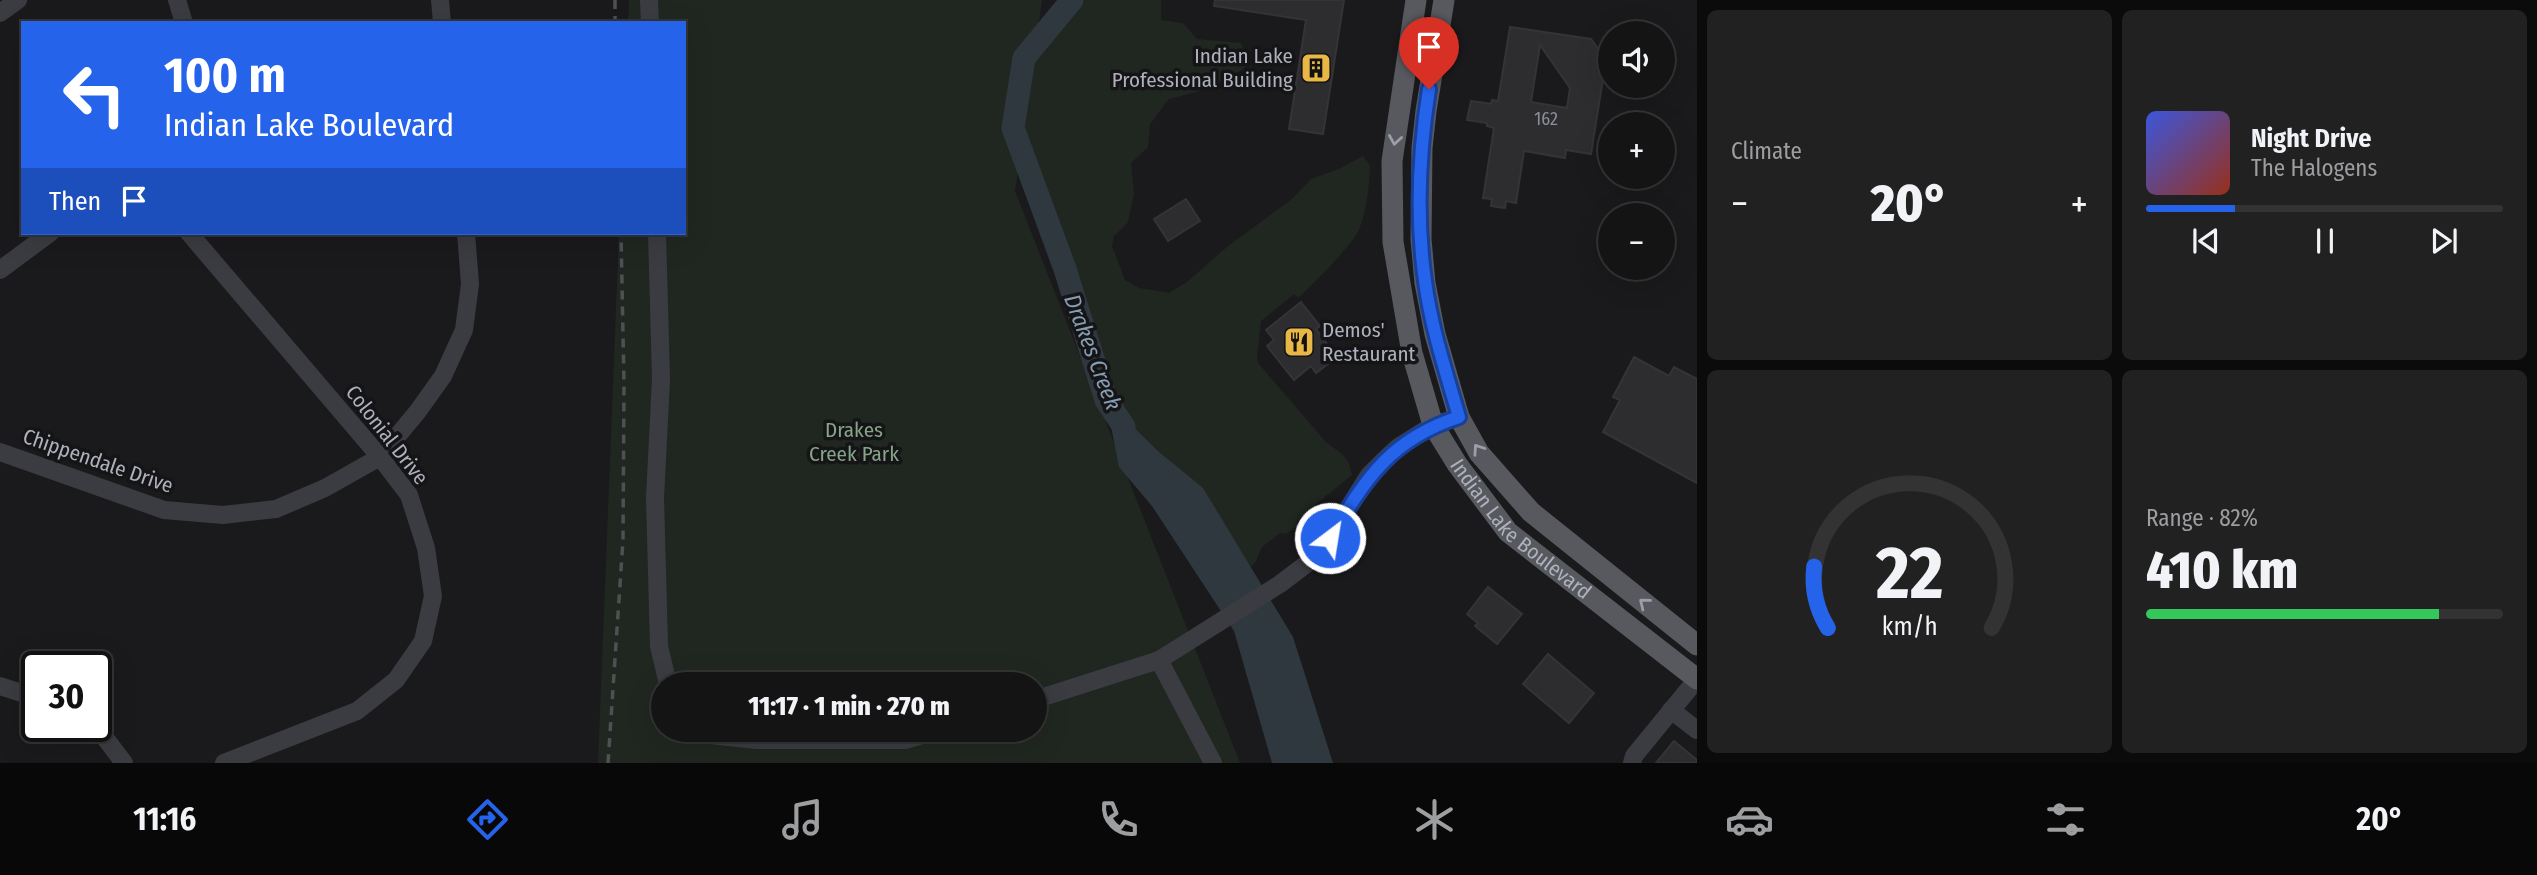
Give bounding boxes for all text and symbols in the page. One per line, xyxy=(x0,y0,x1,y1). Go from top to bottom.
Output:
pin xyxy=(1399,17,1459,89)
map controls xyxy=(1598,21,1675,280)
button: sound xyxy=(1598,21,1675,98)
icon: arrive xyxy=(1410,28,1448,66)
place label: Indian Lake Professional Building xyxy=(1112,43,1293,93)
text: 100 m xyxy=(164,46,286,105)
icon: left xyxy=(49,49,140,140)
building icon: Indian Lake Professional Building xyxy=(1299,51,1333,85)
text: Indian Lake Boulevard xyxy=(164,106,454,144)
house number: 162 xyxy=(1534,108,1558,130)
button: + xyxy=(1598,112,1675,189)
text: Night Drive xyxy=(2251,123,2371,154)
one-way arrow xyxy=(1388,134,1403,146)
text: Climate xyxy=(1731,137,1802,165)
text: The Halogens xyxy=(2251,154,2377,182)
text: 20° xyxy=(1871,172,1948,235)
text: − xyxy=(1731,181,1748,227)
text: + xyxy=(2071,181,2088,227)
icon: arrive xyxy=(115,182,153,220)
text: Then xyxy=(49,186,101,217)
button: − xyxy=(1598,203,1675,280)
icon: previous xyxy=(2187,222,2225,260)
icon: pause xyxy=(2306,222,2344,260)
icon: next xyxy=(2425,222,2463,260)
water label: Drakes Creek xyxy=(1058,290,1128,414)
place label: Demos' Restaurant xyxy=(1322,317,1415,367)
restaurant icon: Demos' Restaurant xyxy=(1282,325,1316,359)
street label: Colonial Drive xyxy=(340,380,434,490)
park label: Drakes Creek Park xyxy=(809,417,899,467)
street label: Chippendale Drive xyxy=(19,423,177,499)
one-way arrow xyxy=(1474,444,1486,457)
street label: Indian Lake Boulevard xyxy=(1444,454,1597,605)
position arrow xyxy=(1293,501,1367,575)
text: Range · 82% xyxy=(2146,504,2258,532)
text: 22 xyxy=(1875,530,1943,617)
text: 410 km xyxy=(2146,539,2298,602)
one-way arrow xyxy=(1639,598,1651,611)
text: km/h xyxy=(1882,611,1937,641)
speed limit sign: 30 xyxy=(21,651,112,742)
text: 11:17 · 1 min · 270 m xyxy=(748,691,950,722)
icon: directions xyxy=(463,795,512,844)
icon: music xyxy=(778,795,827,844)
icon: phone xyxy=(1094,795,1143,844)
icon: climate xyxy=(1410,795,1459,844)
icon: car xyxy=(1725,795,1774,844)
icon: filters xyxy=(2041,795,2090,844)
text: 11:16 xyxy=(133,800,196,838)
text: 20° xyxy=(2356,800,2404,838)

